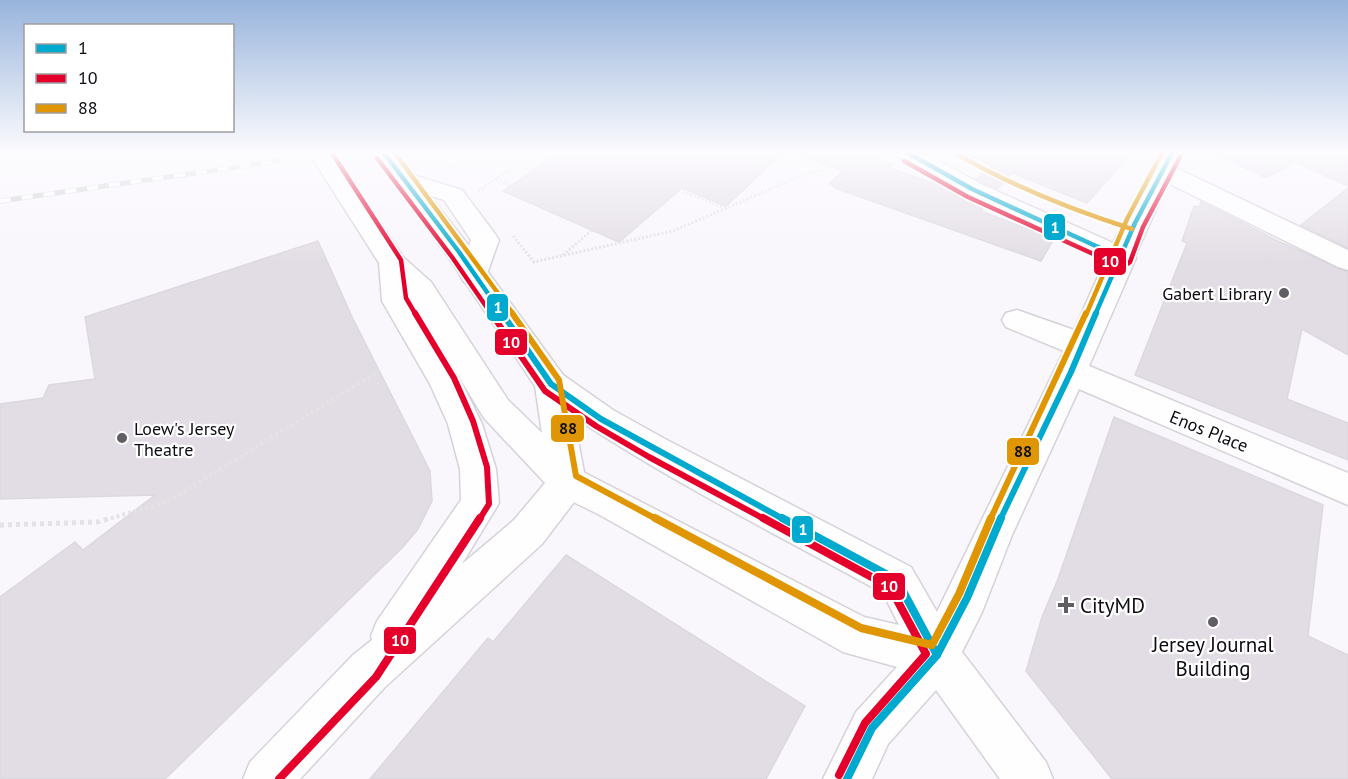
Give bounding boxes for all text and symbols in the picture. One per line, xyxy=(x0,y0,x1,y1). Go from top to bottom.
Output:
legend xyxy=(24,24,234,132)
text: 1 xyxy=(78,36,88,59)
text: 10 xyxy=(78,66,98,89)
text: 88 xyxy=(78,96,98,119)
line badge: 1 xyxy=(1043,213,1066,241)
text: 1 xyxy=(1050,217,1060,237)
line badge: 10 xyxy=(1093,247,1127,276)
text: 10 xyxy=(1101,251,1119,271)
place label: Gabert Library xyxy=(1162,282,1273,305)
marker: Gabert Library xyxy=(1277,286,1291,300)
line badge: 1 xyxy=(486,293,509,322)
text: 1 xyxy=(493,297,503,317)
line badge: 10 xyxy=(494,328,528,356)
text: 10 xyxy=(502,332,520,352)
street label: Enos Place xyxy=(1166,405,1252,457)
line badge: 88 xyxy=(550,414,585,443)
place label: Loew's Jersey Theatre xyxy=(134,417,235,461)
text: 88 xyxy=(559,418,577,438)
marker: Loew's Jersey Theatre xyxy=(115,431,129,445)
line badge: 88 xyxy=(1006,437,1040,466)
text: 88 xyxy=(1014,441,1032,461)
line badge: 1 xyxy=(791,515,814,544)
text: 1 xyxy=(798,519,808,539)
line badge: 10 xyxy=(872,572,906,601)
text: 10 xyxy=(880,576,898,596)
place label: CityMD xyxy=(1080,592,1145,619)
marker: CityMD xyxy=(1057,596,1075,614)
marker: Jersey Journal Building xyxy=(1206,615,1220,629)
line badge: 10 xyxy=(383,626,417,655)
text: 10 xyxy=(391,630,409,650)
place label: Jersey Journal Building xyxy=(1151,631,1274,682)

